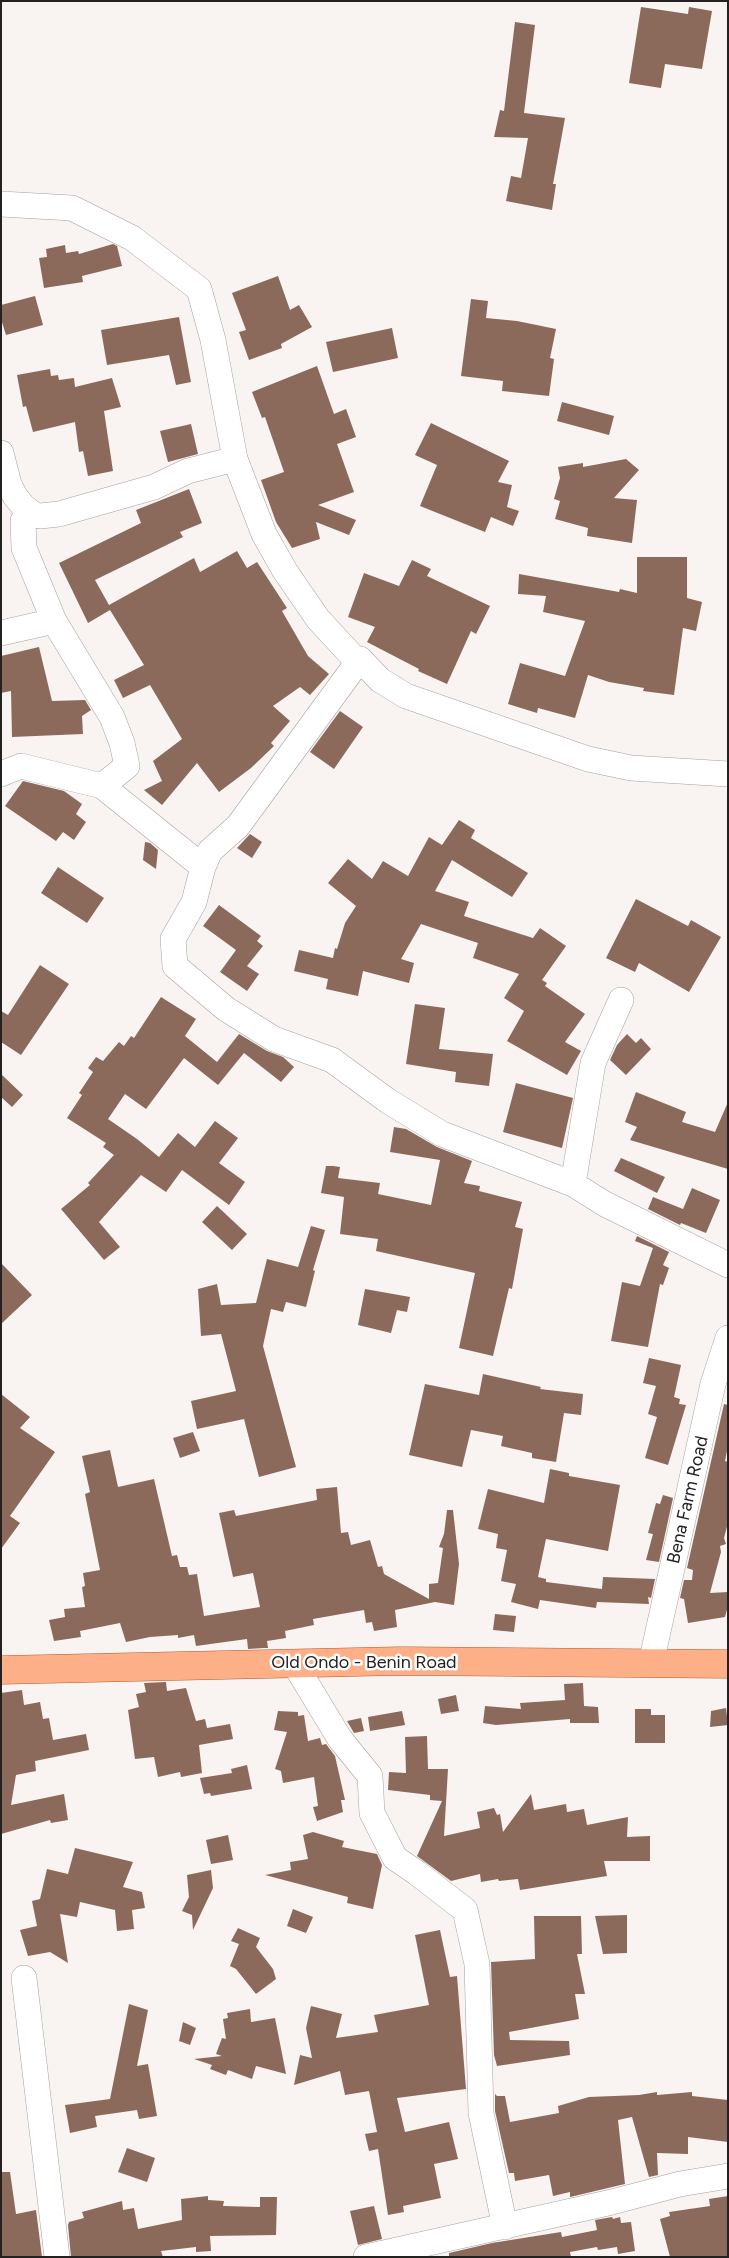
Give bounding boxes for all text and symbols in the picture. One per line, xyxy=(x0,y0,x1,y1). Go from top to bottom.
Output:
street label: Bena Farm Road xyxy=(663,1434,713,1566)
street label: Old Ondo - Benin Road xyxy=(271,1652,457,1674)

